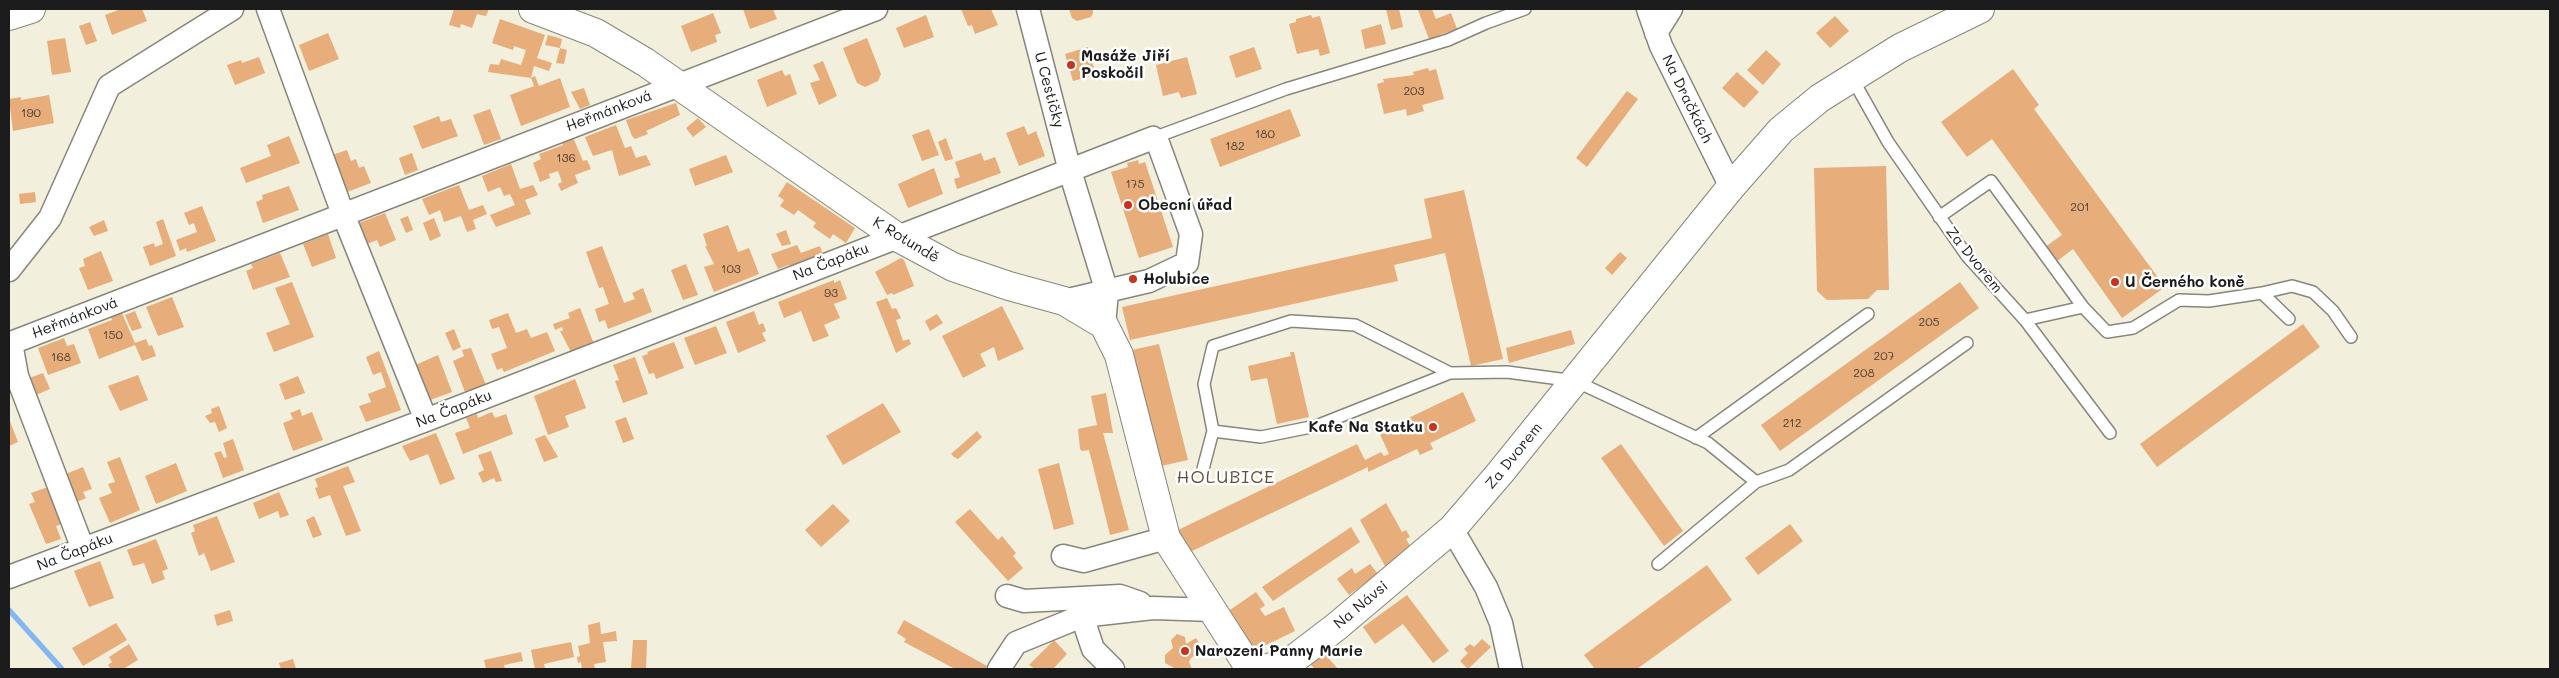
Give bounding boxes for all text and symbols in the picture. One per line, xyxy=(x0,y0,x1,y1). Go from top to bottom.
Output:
place label: Masáže Jiří Poskočil xyxy=(1081,47,1170,82)
street label: U Cestičky xyxy=(1030,50,1068,130)
street label: Na Dračkách xyxy=(1658,52,1716,146)
marker: Masáže Jiří Poskočil xyxy=(1065,59,1077,71)
house number: 203 xyxy=(1403,84,1425,98)
street label: Heřmánková xyxy=(563,86,655,136)
house number: 190 xyxy=(21,106,41,120)
house number: 180 xyxy=(1255,127,1275,141)
house number: 182 xyxy=(1225,139,1245,153)
house number: 136 xyxy=(556,151,576,165)
house number: 175 xyxy=(1125,177,1145,191)
place label: Obecní úřad xyxy=(1138,196,1232,214)
marker: Obecní úřad xyxy=(1122,199,1134,211)
house number: 201 xyxy=(2070,200,2090,214)
street label: K Rotundě xyxy=(870,213,942,267)
street label: Za Dvorem xyxy=(1942,223,2006,297)
street label: Na Čapáku xyxy=(790,239,872,285)
house number: 103 xyxy=(721,262,741,276)
place label: Holubice xyxy=(1143,270,1209,288)
marker: Holubice xyxy=(1127,273,1139,285)
place label: U Černého koně xyxy=(2125,273,2244,291)
marker: U Černého koně xyxy=(2109,276,2121,288)
house number: 93 xyxy=(824,286,838,300)
street label: Heřmánková xyxy=(29,293,121,343)
house number: 205 xyxy=(1918,315,1940,329)
house number: 150 xyxy=(103,328,123,342)
house number: 207 xyxy=(1874,349,1894,363)
house number: 168 xyxy=(51,350,71,364)
house number: 208 xyxy=(1853,366,1875,380)
street label: Na Čapáku xyxy=(413,386,495,432)
house number: 212 xyxy=(1783,416,1801,430)
place label: Kafe Na Statku xyxy=(1309,418,1423,436)
street label: Za Dvorem xyxy=(1482,419,1546,493)
marker: Kafe Na Statku xyxy=(1427,421,1439,433)
district label: HOLUBICE xyxy=(1176,466,1276,488)
street label: Na Čapáku xyxy=(34,529,116,575)
street label: Na Návsi xyxy=(1330,577,1392,633)
place label: Narození Panny Marie xyxy=(1195,642,1363,660)
marker: Narození Panny Marie xyxy=(1179,645,1191,657)

